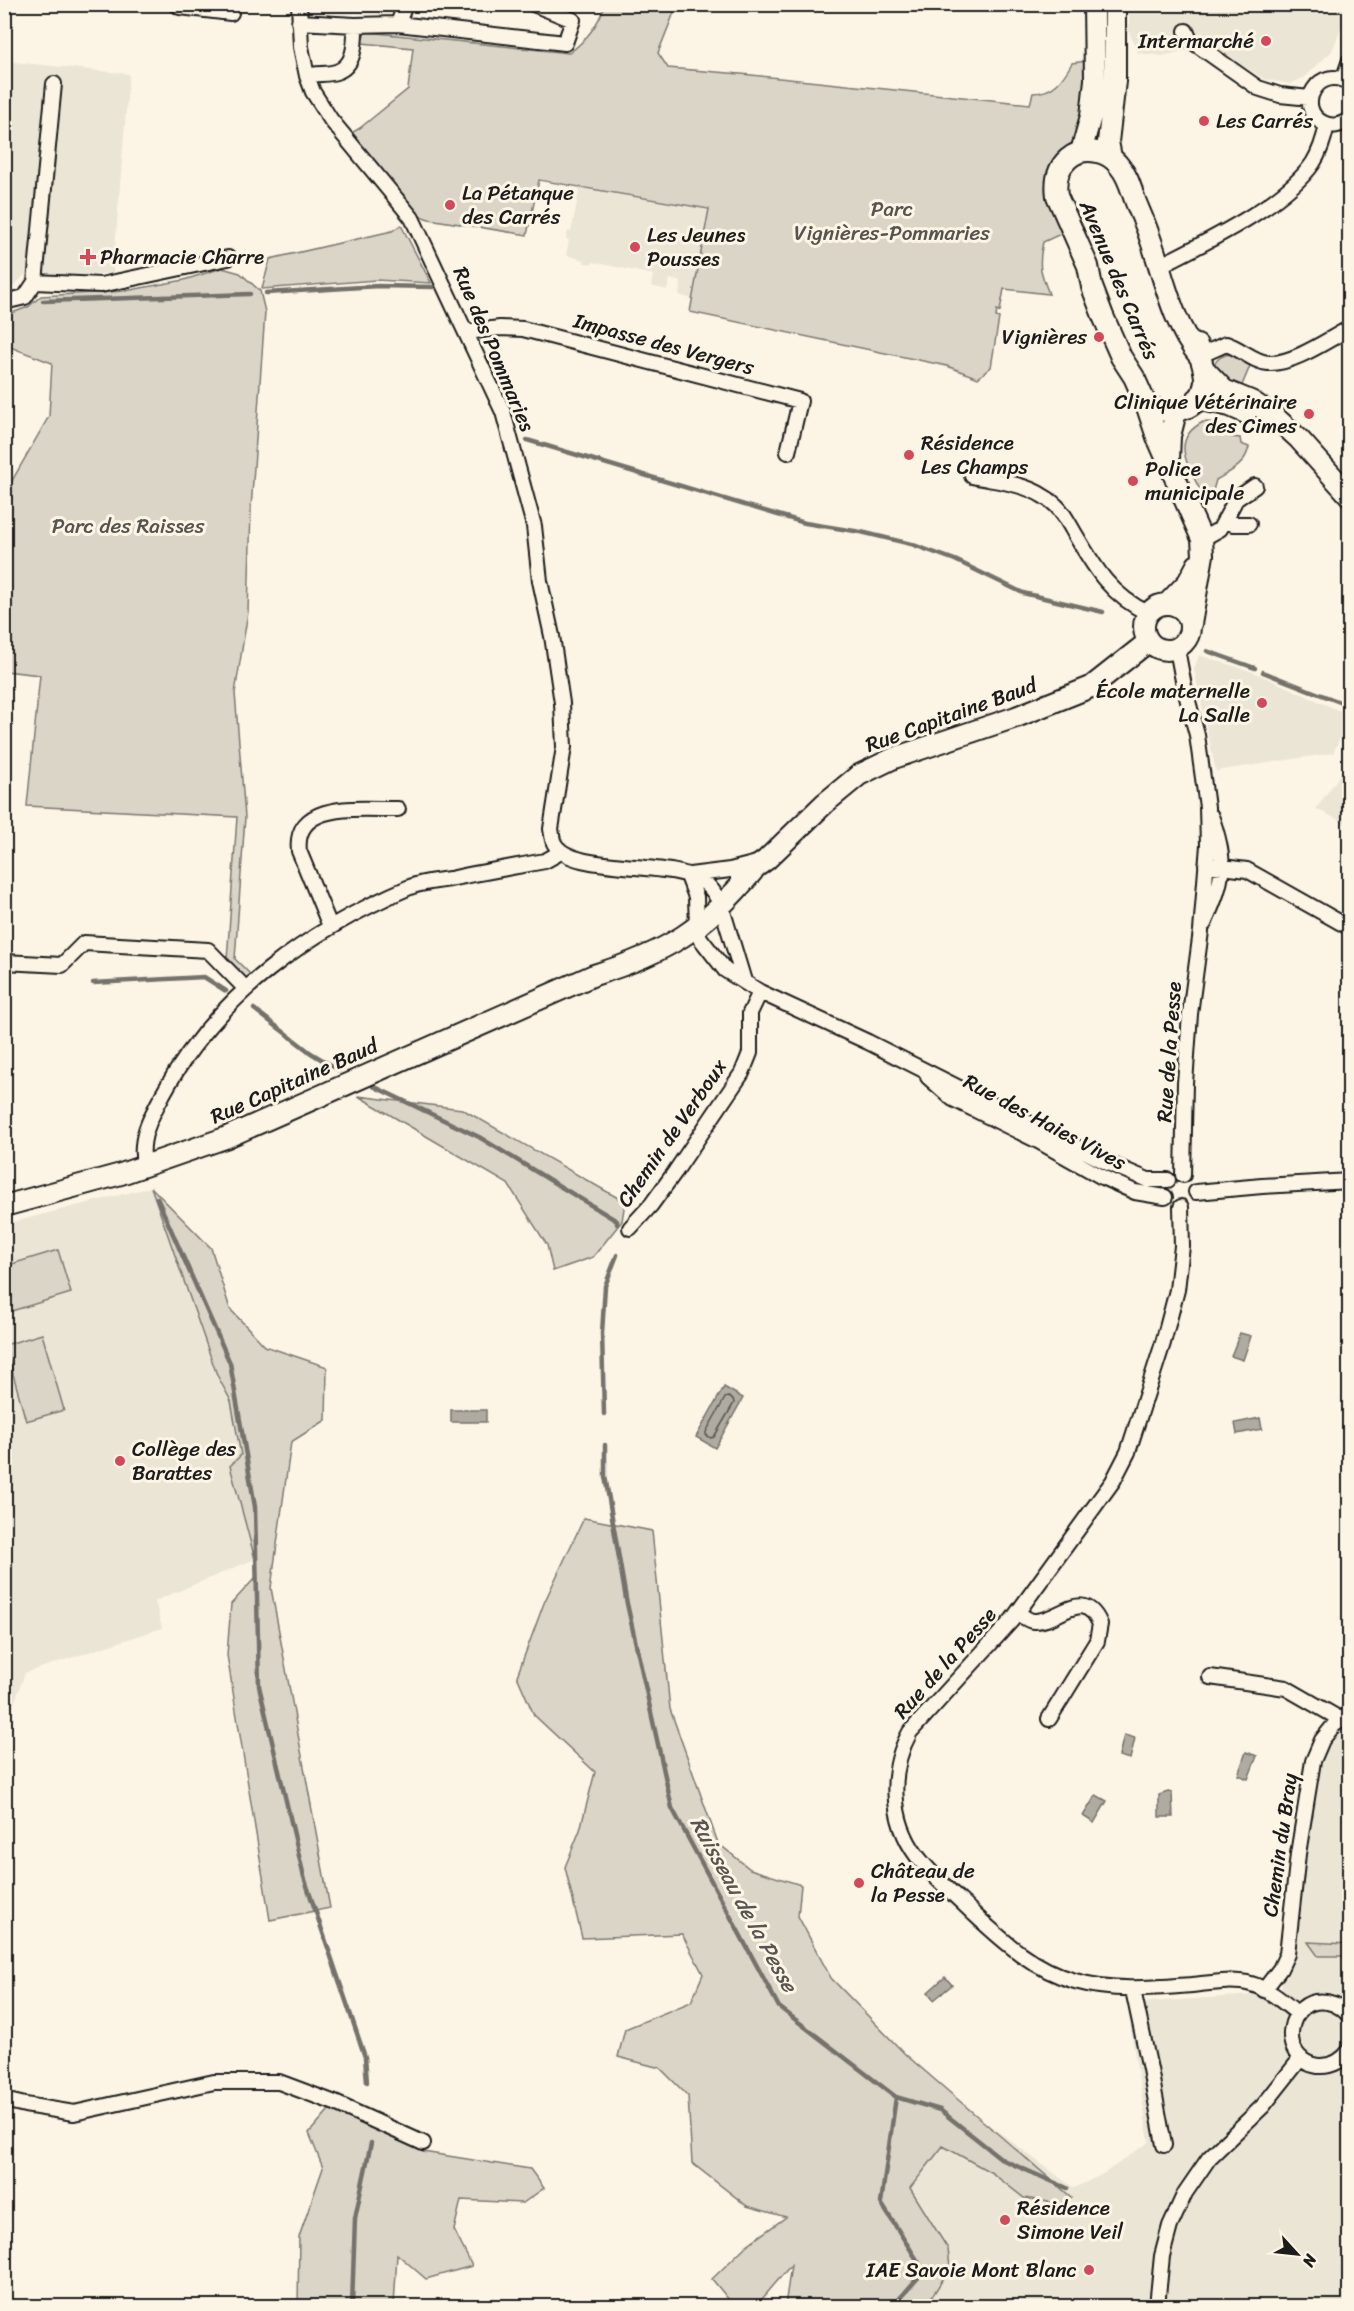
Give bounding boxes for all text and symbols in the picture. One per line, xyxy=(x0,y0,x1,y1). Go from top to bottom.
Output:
place label: Intermarché xyxy=(1137,22,1254,60)
marker: Intermarché xyxy=(1259,34,1273,48)
place label: Les Carrés xyxy=(1216,102,1313,140)
marker: Les Carrés xyxy=(1197,114,1211,128)
place label: La Pétanque des Carrés xyxy=(462,174,574,236)
park label: Parc Vignières-Pommaries xyxy=(794,190,990,252)
street label: Avenue des Carrés xyxy=(1068,193,1170,366)
marker: La Pétanque des Carrés xyxy=(443,198,457,212)
place label: Les Jeunes Pousses xyxy=(647,216,746,278)
place label: Pharmacie Charre xyxy=(100,238,264,276)
marker: Les Jeunes Pousses xyxy=(628,240,642,254)
marker: Pharmacie Charre xyxy=(81,250,95,264)
street label: Rue des Pommaries xyxy=(442,260,546,438)
street label: Impasse des Vergers xyxy=(568,301,759,386)
place label: Vignières xyxy=(1002,318,1087,356)
marker: Vignières xyxy=(1092,330,1106,344)
place label: Clinique Vétérinaire des Cimes xyxy=(1114,383,1297,445)
marker: Clinique Vétérinaire des Cimes xyxy=(1302,407,1316,421)
place label: Résidence Les Champs xyxy=(921,424,1028,486)
marker: Résidence Les Champs xyxy=(902,448,916,462)
place label: Police municipale xyxy=(1145,450,1244,512)
marker: Police municipale xyxy=(1126,474,1140,488)
park label: Parc des Raisses xyxy=(52,507,205,545)
street label: Rue Capitaine Baud xyxy=(860,666,1044,764)
place label: École maternelle La Salle xyxy=(1095,672,1250,734)
marker: École maternelle La Salle xyxy=(1255,696,1269,710)
street label: Rue de la Pesse xyxy=(1145,980,1193,1124)
street label: Rue Capitaine Baud xyxy=(204,1026,386,1135)
street label: Chemin de Verboux xyxy=(606,1050,738,1215)
street label: Rue des Haies Vives xyxy=(956,1063,1134,1181)
place label: Collège des Barattes xyxy=(132,1430,237,1492)
marker: Collège des Barattes xyxy=(113,1454,127,1468)
street label: Rue de la Pesse xyxy=(884,1598,1006,1728)
street label: Chemin du Bray xyxy=(1251,1771,1309,1919)
water label: Ruisseau de la Pesse xyxy=(679,1809,810,2001)
place label: Château de la Pesse xyxy=(871,1852,975,1914)
marker: Château de la Pesse xyxy=(852,1876,866,1890)
place label: Résidence Simone Veil xyxy=(1017,2189,1124,2251)
marker: Résidence Simone Veil xyxy=(998,2213,1012,2227)
north arrow xyxy=(1267,2224,1327,2284)
text: N xyxy=(1294,2248,1326,2273)
place label: IAE Savoie Mont Blanc xyxy=(865,2251,1077,2289)
marker: IAE Savoie Mont Blanc xyxy=(1082,2263,1096,2277)

